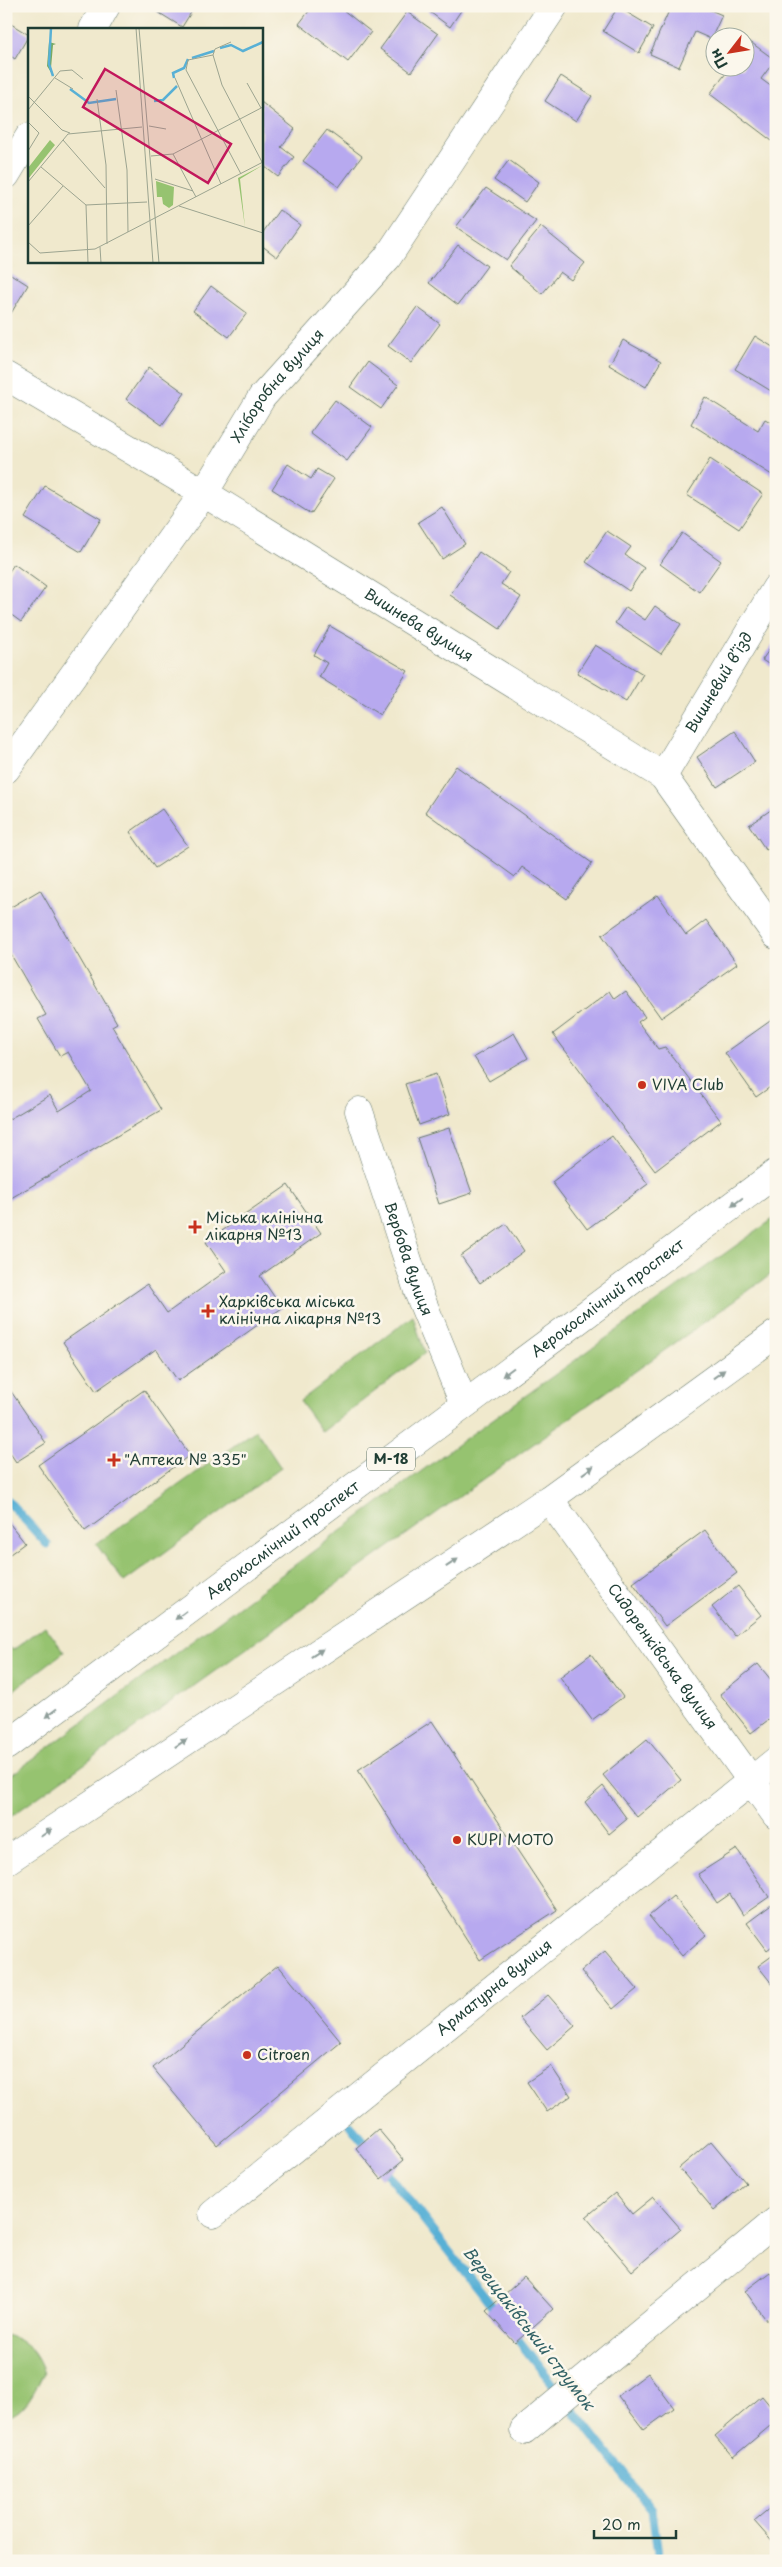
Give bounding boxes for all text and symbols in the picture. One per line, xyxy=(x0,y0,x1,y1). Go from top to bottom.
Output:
inset map xyxy=(28,28,262,262)
north arrow xyxy=(704,28,754,78)
text: Пн xyxy=(704,45,733,73)
street label: Хліборобна вулиця xyxy=(224,323,328,446)
street label: Вишнева вулиця xyxy=(360,582,478,666)
street label: Вишневий в’їзд xyxy=(679,627,757,737)
place label: VIVA Club xyxy=(652,1072,724,1095)
marker: VIVA Club xyxy=(636,1079,648,1091)
one-way arrow xyxy=(730,1197,744,1207)
street label: Вербова вулиця xyxy=(380,1199,440,1319)
place label: Міська клінічна лікарня №13 xyxy=(205,1205,323,1245)
marker: Міська клінічна лікарня №13 xyxy=(188,1220,202,1234)
street label: Аерокосмічний проспект xyxy=(525,1232,689,1362)
place label: Харківська міська клінічна лікарня №13 xyxy=(219,1289,381,1329)
marker: Харківська міська клінічна лікарня №13 xyxy=(201,1304,215,1318)
one-way arrow xyxy=(501,1367,515,1377)
one-way arrow xyxy=(712,1369,726,1379)
place label: "Аптека № 335" xyxy=(124,1447,247,1470)
road number: М-18 xyxy=(367,1448,415,1470)
marker: "Аптека № 335" xyxy=(108,1454,120,1466)
one-way arrow xyxy=(581,1465,595,1475)
street label: Аерокосмічний проспект xyxy=(200,1474,364,1604)
one-way arrow xyxy=(445,1558,459,1568)
street label: Сидоренківська вулиця xyxy=(603,1578,724,1734)
one-way arrow xyxy=(174,1610,188,1620)
one-way arrow xyxy=(310,1648,323,1658)
one-way arrow xyxy=(45,1707,58,1718)
one-way arrow xyxy=(175,1738,188,1748)
place label: KUPI MOTO xyxy=(467,1827,554,1850)
one-way arrow xyxy=(40,1828,53,1838)
marker: KUPI MOTO xyxy=(451,1834,463,1846)
street label: Арматурна вулиця xyxy=(430,1933,556,2040)
place label: Citroen xyxy=(257,2042,310,2065)
marker: Citroen xyxy=(241,2049,253,2061)
water label: Верещаківський струмок xyxy=(458,2241,602,2415)
scale bar xyxy=(594,2507,677,2539)
text: 20 m xyxy=(602,2512,641,2535)

